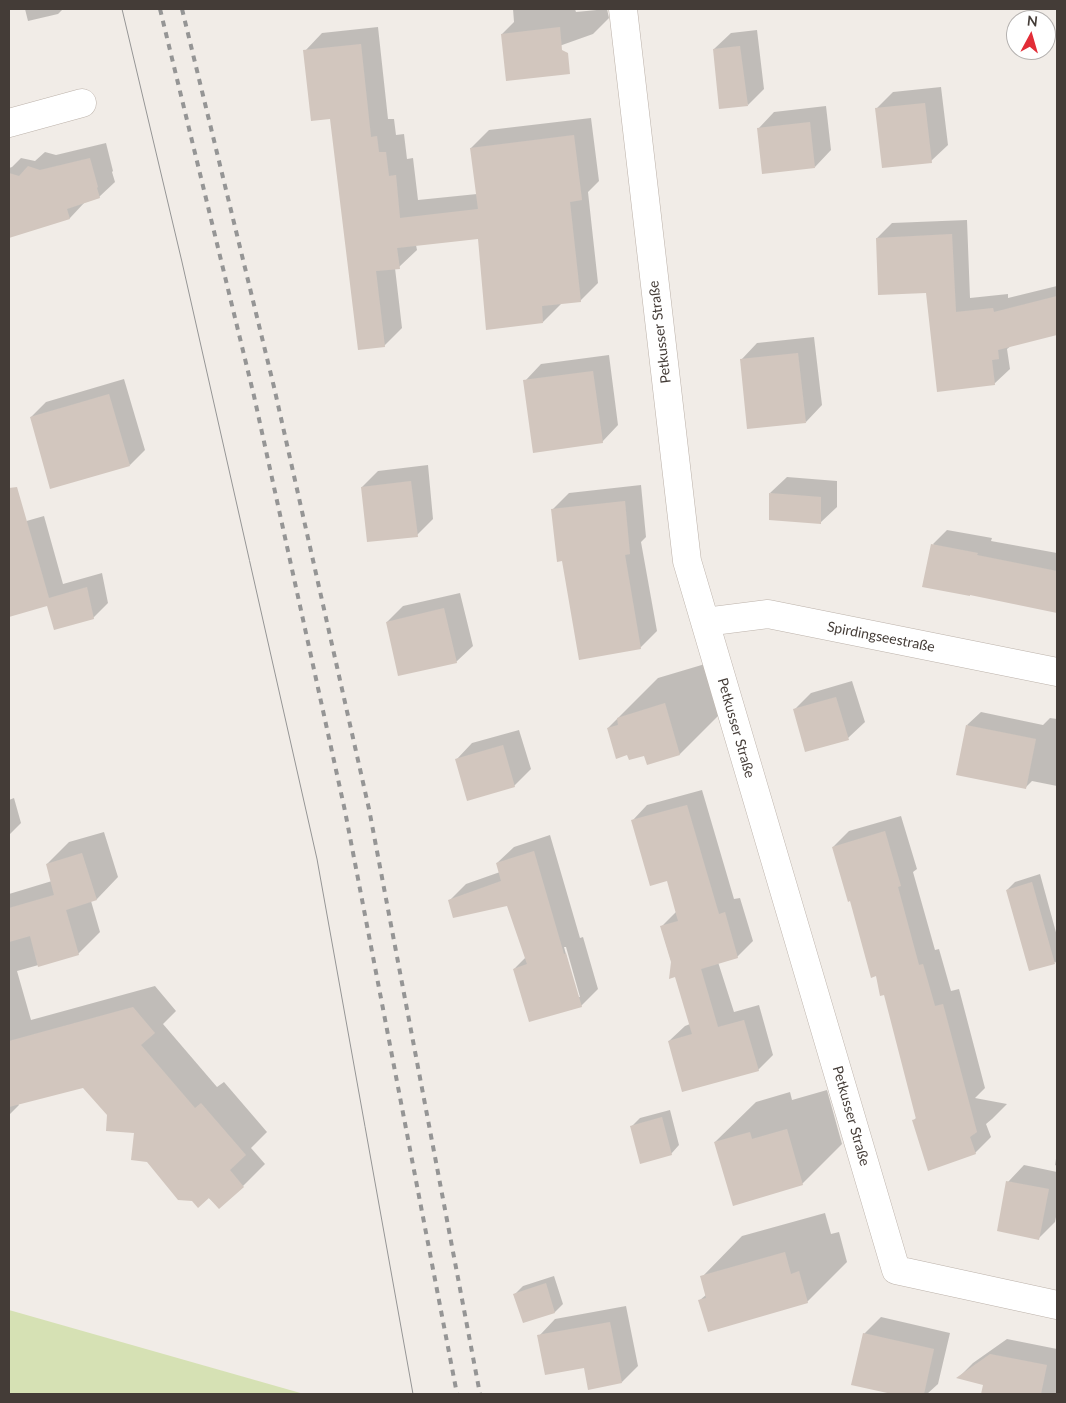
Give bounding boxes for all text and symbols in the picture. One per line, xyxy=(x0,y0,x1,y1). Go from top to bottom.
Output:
north arrow xyxy=(1006,10,1056,60)
text: N xyxy=(1026,12,1039,30)
street label: Petkusser Straße xyxy=(645,280,675,384)
street label: Spirdingseestraße xyxy=(826,618,936,656)
street label: Petkusser Straße xyxy=(714,676,758,780)
street label: Petkusser Straße xyxy=(829,1064,873,1168)

